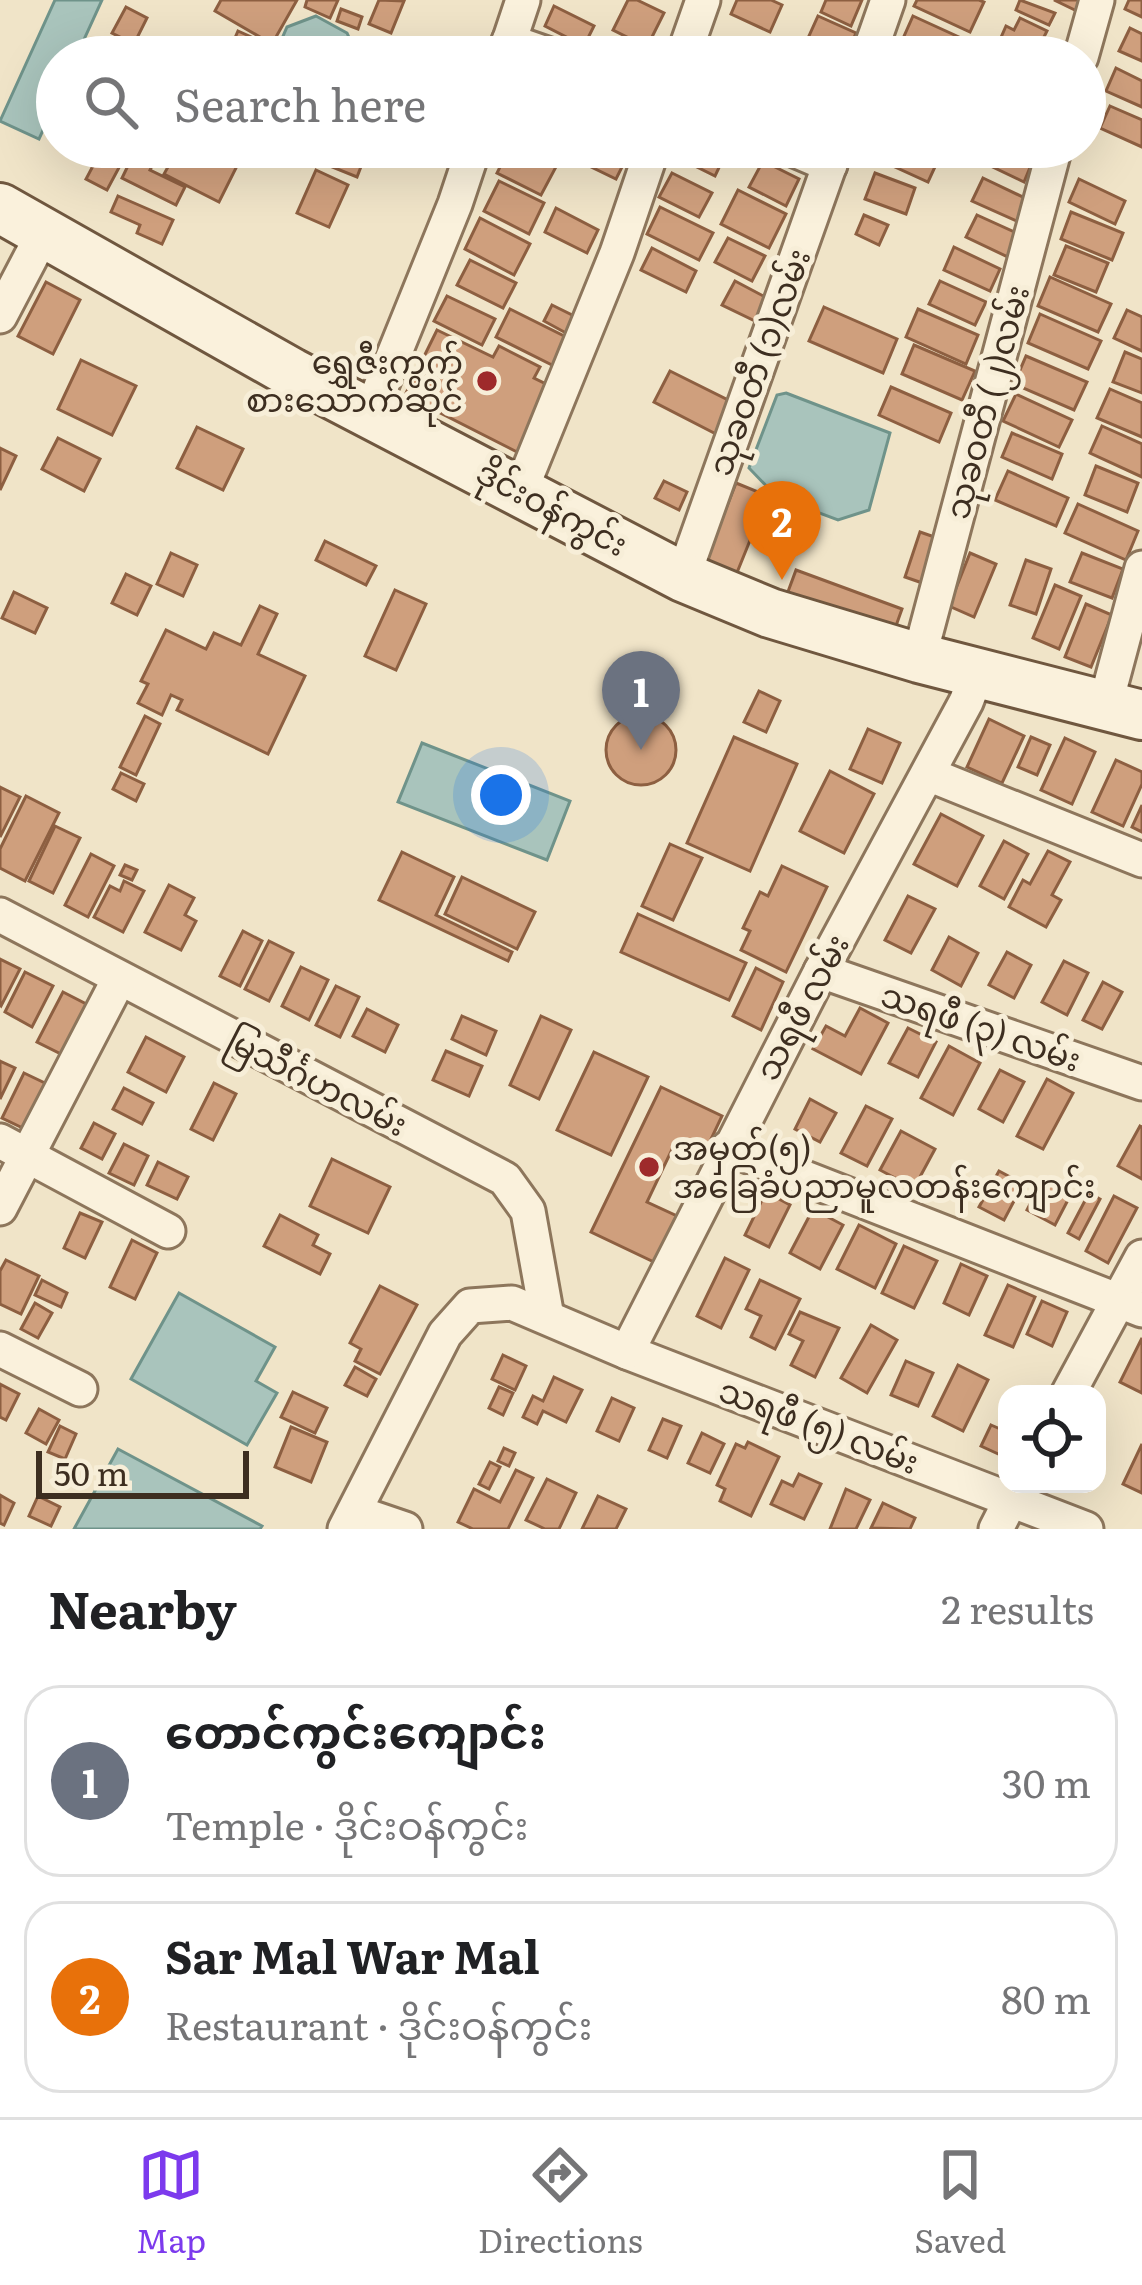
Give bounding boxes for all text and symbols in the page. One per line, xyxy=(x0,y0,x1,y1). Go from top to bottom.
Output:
search box xyxy=(36,36,1106,168)
icon: search xyxy=(78,69,144,135)
text: Search here xyxy=(174,69,426,136)
street label: သုခဝတီ (၁)လမ်း xyxy=(693,241,825,483)
street label: သုခဝတီ (၂)လမ်း xyxy=(930,279,1044,525)
place label: ရွှေဇီးကွက် စားသောက်ဆိုင် xyxy=(246,335,463,427)
marker: ရွှေဇီးကွက် စားသောက်ဆိုင် xyxy=(474,368,500,394)
street label: ဒိုင်းဝန်ကွင်း xyxy=(466,445,638,571)
pin: 2 xyxy=(743,481,821,580)
pin: 1 xyxy=(602,651,680,750)
your location xyxy=(471,765,531,825)
street label: သရဖီ လမ်း xyxy=(741,924,863,1090)
street label: သရဖီ (၃) လမ်း xyxy=(874,968,1088,1086)
street label: မြသီင်္ဂဟလမ်း xyxy=(217,1013,417,1151)
place label: အမှတ်(၅) အခြေခံပညာမူလတန်းကျောင်း xyxy=(673,1121,1095,1213)
marker: အမှတ်(၅) အခြေခံပညာမူလတန်းကျောင်း xyxy=(636,1154,662,1180)
street label: သရဖီ (၅) လမ်း xyxy=(711,1363,927,1489)
map controls xyxy=(998,1385,1106,1493)
button: locate xyxy=(998,1385,1106,1493)
scale bar xyxy=(36,1445,249,1498)
text: 50 m xyxy=(54,1447,128,1496)
text: Nearby xyxy=(48,1569,237,1645)
text: 2 results xyxy=(941,1578,1094,1636)
text: တောင်ကွင်းကျောင်း xyxy=(165,1696,546,1763)
text: 1 xyxy=(82,1752,98,1810)
text: 30 m xyxy=(1002,1752,1091,1810)
text: Temple · ဒိုင်းဝန်ကွင်း xyxy=(165,1794,528,1852)
text: Sar Mal War Mal xyxy=(165,1921,540,1988)
text: 2 xyxy=(80,1968,100,2026)
text: 80 m xyxy=(1001,1968,1091,2026)
text: Restaurant · ဒိုင်းဝန်ကွင်း xyxy=(165,1994,592,2052)
tab: Map xyxy=(136,2142,206,2263)
tab: Directions xyxy=(478,2142,643,2263)
tab: Saved xyxy=(914,2142,1006,2263)

